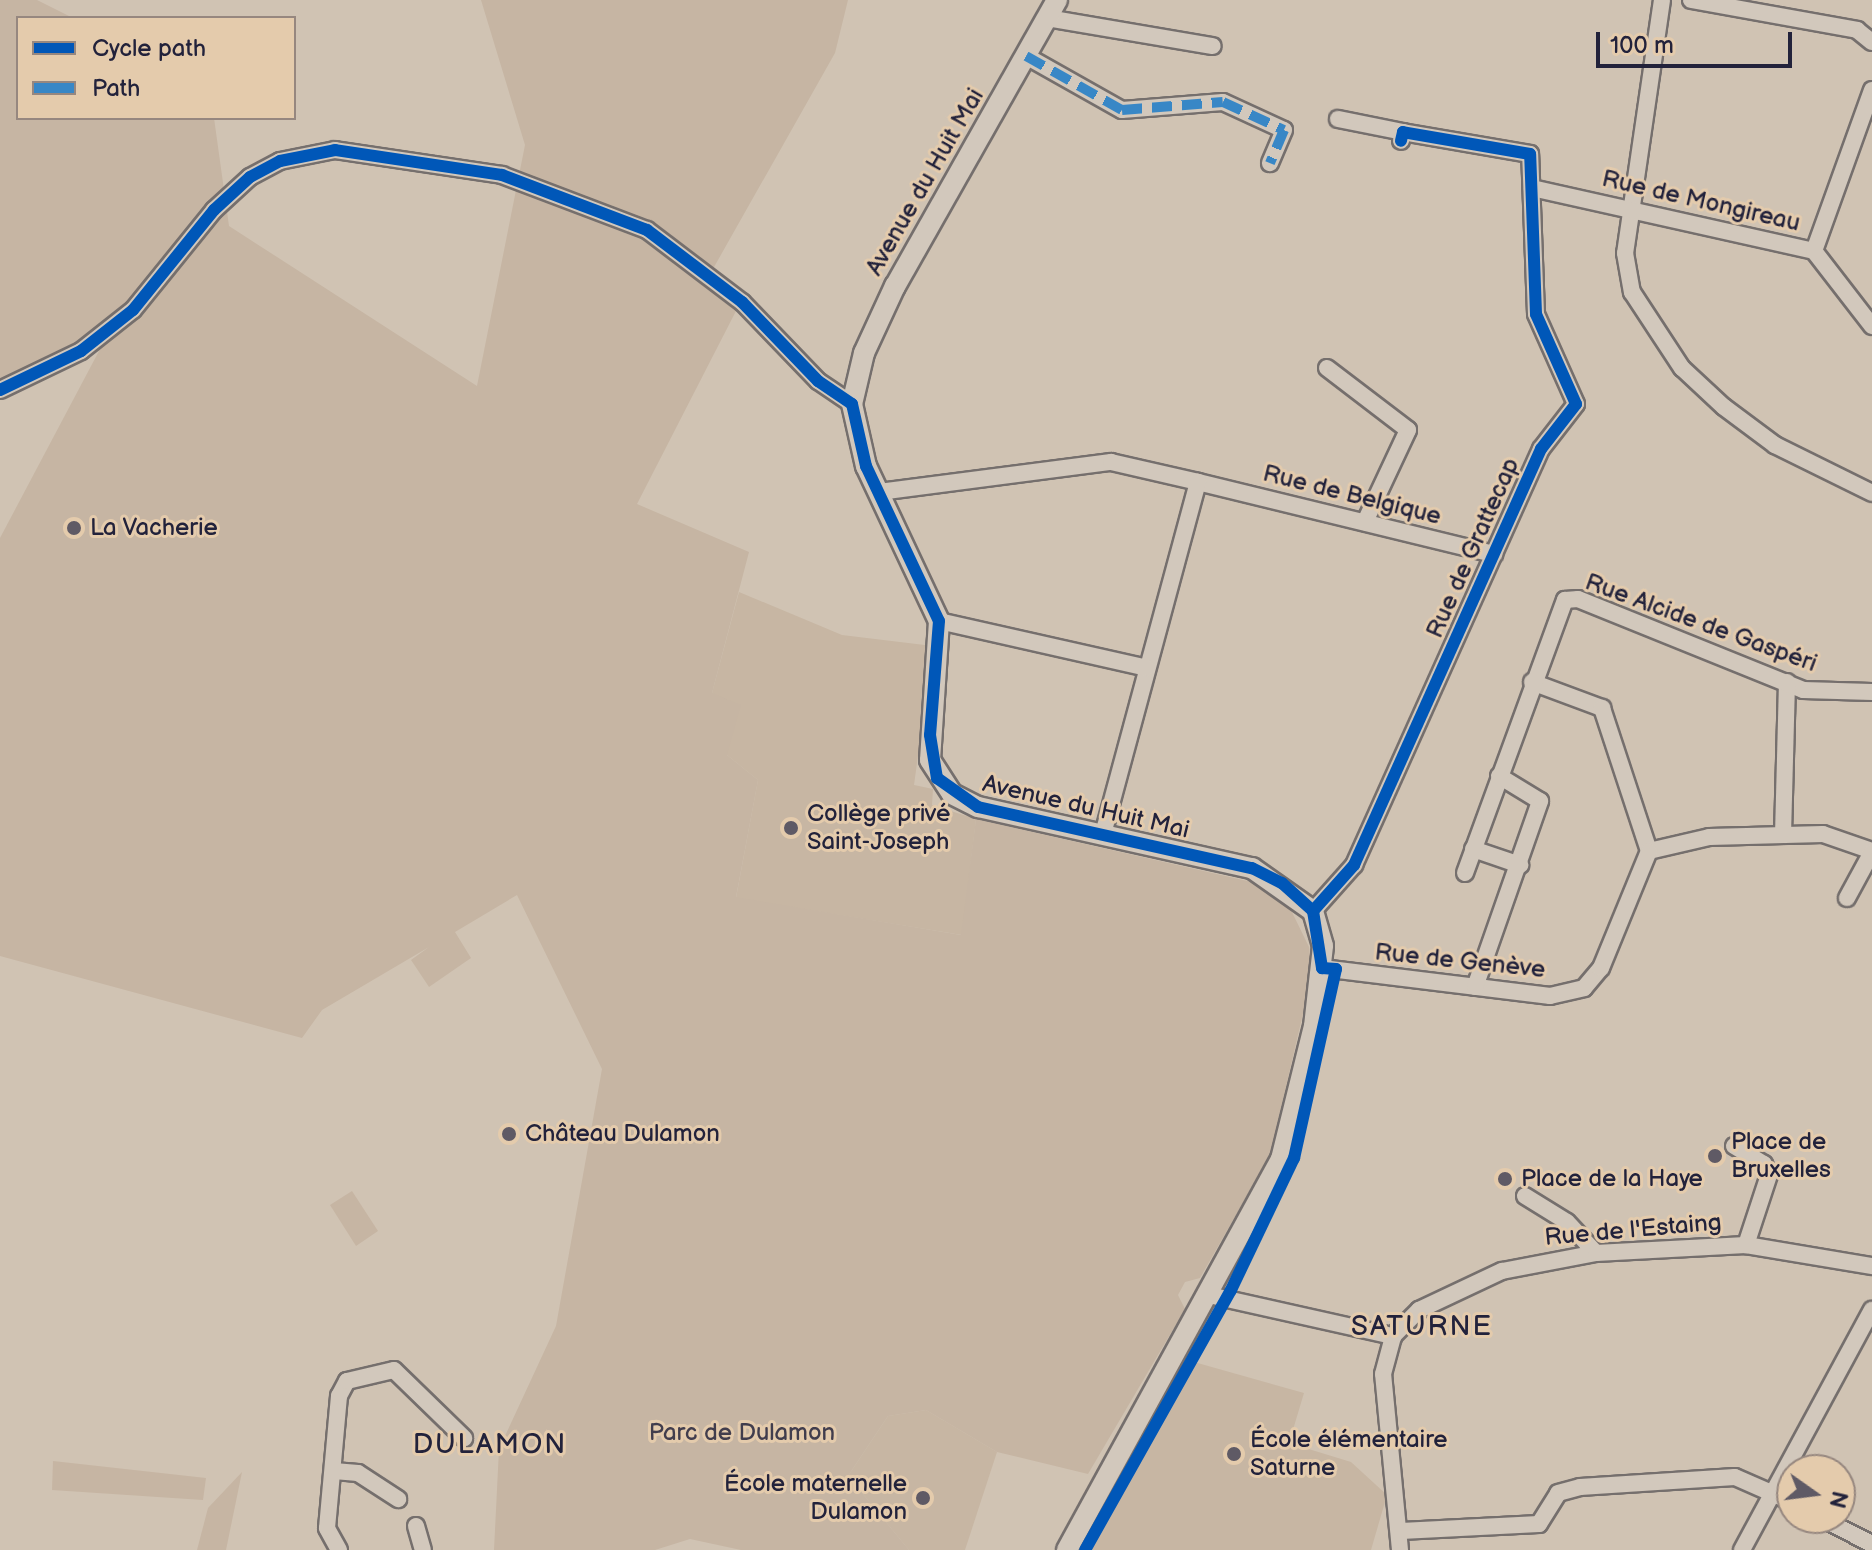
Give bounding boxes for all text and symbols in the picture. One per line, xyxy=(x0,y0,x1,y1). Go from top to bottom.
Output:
legend xyxy=(16,16,296,120)
scale bar xyxy=(1600,16,1796,66)
text: 100 m xyxy=(1610,31,1674,60)
text: Cycle path xyxy=(92,34,206,63)
text: Path xyxy=(92,74,140,103)
street label: Avenue du Huit Mai xyxy=(860,83,990,281)
street label: Rue de Mongireau xyxy=(1599,164,1803,238)
street label: Rue de Grattecap xyxy=(1420,454,1526,642)
street label: Rue de Belgique xyxy=(1260,459,1444,531)
place label: La Vacherie xyxy=(90,514,218,542)
marker: La Vacherie xyxy=(65,519,83,537)
street label: Rue Alcide de Gaspéri xyxy=(1581,568,1821,678)
street label: Avenue du Huit Mai xyxy=(980,769,1192,845)
place label: Collège privé Saint-Joseph xyxy=(807,800,950,856)
marker: Collège privé Saint-Joseph xyxy=(782,819,800,837)
street label: Rue de Genève xyxy=(1373,938,1547,984)
place label: Château Dulamon xyxy=(525,1120,720,1148)
marker: Château Dulamon xyxy=(500,1125,518,1143)
place label: Place de Bruxelles xyxy=(1731,1128,1831,1184)
marker: Place de Bruxelles xyxy=(1706,1147,1724,1165)
place label: Place de la Haye xyxy=(1521,1165,1703,1193)
marker: Place de la Haye xyxy=(1496,1170,1514,1188)
street label: Rue de l'Estaing xyxy=(1543,1208,1723,1252)
district label: SATURNE xyxy=(1351,1310,1493,1344)
park label: Parc de Dulamon xyxy=(649,1419,835,1447)
place label: École élémentaire Saturne xyxy=(1250,1426,1448,1482)
district label: DULAMON xyxy=(413,1428,567,1462)
marker: École élémentaire Saturne xyxy=(1225,1445,1243,1463)
north arrow xyxy=(1776,1454,1856,1534)
place label: École maternelle Dulamon xyxy=(724,1470,907,1526)
text: N xyxy=(1823,1488,1853,1511)
marker: École maternelle Dulamon xyxy=(914,1489,932,1507)

